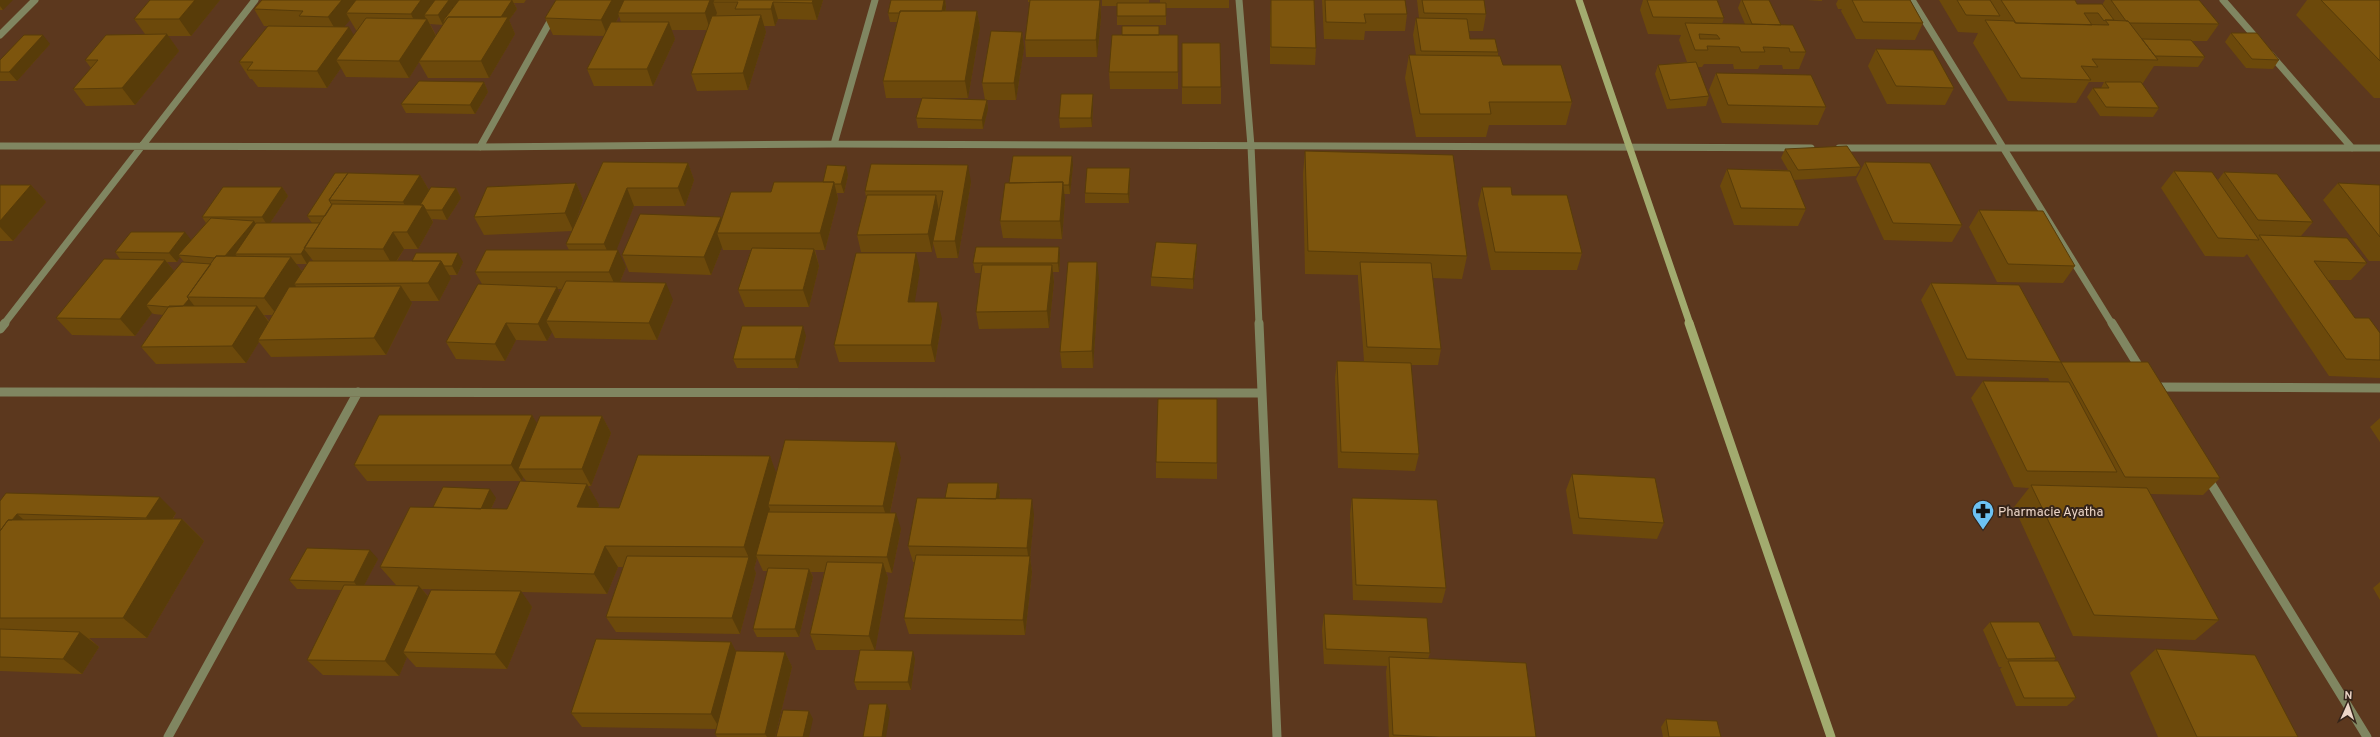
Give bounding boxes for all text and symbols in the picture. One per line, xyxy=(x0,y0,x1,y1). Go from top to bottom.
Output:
pharmacy icon: Pharmacie Ayatha xyxy=(1970,498,1996,531)
place label: Pharmacie Ayatha xyxy=(1998,505,2103,521)
north arrow xyxy=(2328,685,2368,725)
text: N xyxy=(2344,689,2353,703)

